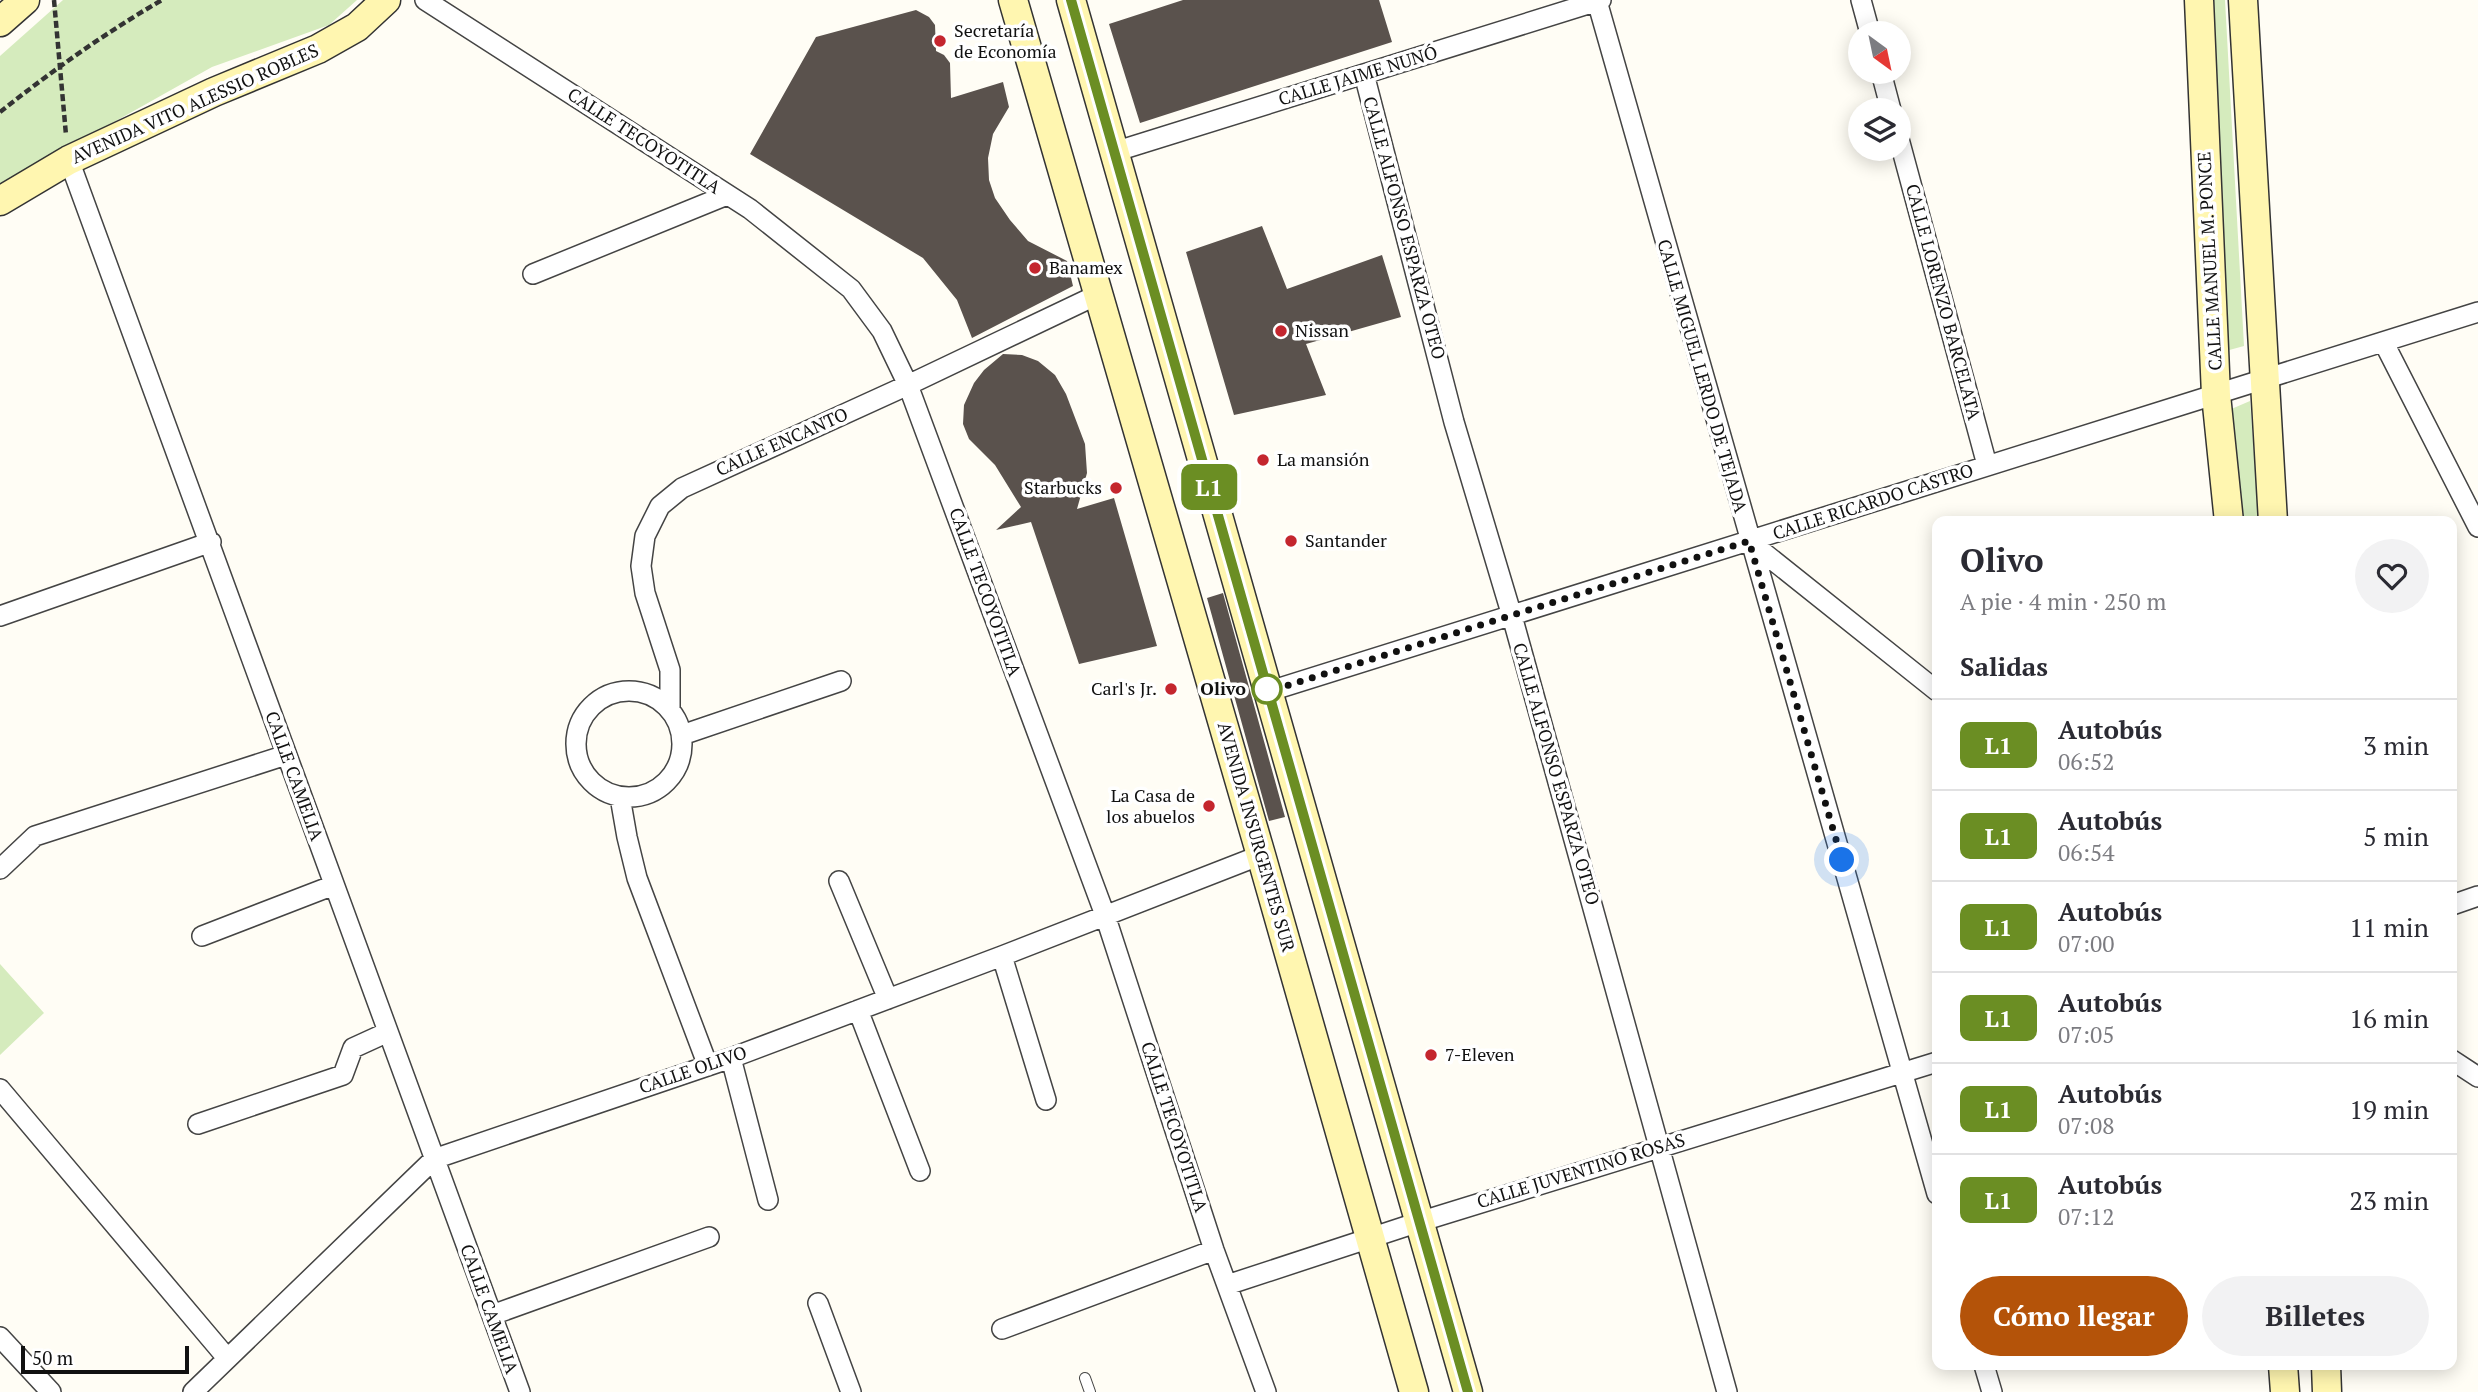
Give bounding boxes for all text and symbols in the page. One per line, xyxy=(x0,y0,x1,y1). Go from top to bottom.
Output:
place label: Secretaría de Economía xyxy=(954,18,1057,63)
north arrow xyxy=(1848,21,1911,84)
map controls xyxy=(1848,21,1911,161)
marker: Secretaría de Economía xyxy=(932,33,948,49)
street label: AVENIDA VITO ALESSIO ROBLES xyxy=(67,38,322,169)
street label: CALLE JAIME NUNÓ xyxy=(1275,39,1440,111)
street label: CALLE TECOYOTITLA xyxy=(563,82,726,199)
street label: CALLE ALFONSO ESPARZA OTEO xyxy=(1358,93,1452,362)
button: layers xyxy=(1848,98,1911,161)
street label: CALLE MANUEL M. PONCE xyxy=(2191,151,2227,371)
street label: CALLE LORENZO BARCELATA xyxy=(1901,181,1987,423)
street label: CALLE MIGUEL LERDO DE TEJADA xyxy=(1652,236,1754,516)
place label: Banamex xyxy=(1049,255,1123,279)
marker: Banamex xyxy=(1027,260,1043,276)
place label: Nissan xyxy=(1295,318,1349,342)
marker: Nissan xyxy=(1273,323,1289,339)
street label: CALLE ENCANTO xyxy=(712,401,852,481)
place label: La mansión xyxy=(1277,447,1370,471)
marker: La mansión xyxy=(1255,452,1271,468)
street label: CALLE RICARDO CASTRO xyxy=(1769,457,1976,545)
line badge: L1 xyxy=(1178,464,1240,510)
text: L1 xyxy=(1195,471,1223,503)
place label: Starbucks xyxy=(1024,475,1102,499)
marker: Starbucks xyxy=(1108,480,1124,496)
street label: CALLE TECOYOTITLA xyxy=(944,504,1028,680)
place label: Santander xyxy=(1305,528,1387,552)
marker: Santander xyxy=(1283,533,1299,549)
text: Olivo xyxy=(1960,538,2044,581)
button: heart xyxy=(2355,539,2429,613)
text: A pie · 4 min · 250 m xyxy=(1960,586,2166,617)
street label: CALLE ALFONSO ESPARZA OTEO xyxy=(1508,640,1606,908)
text: Salidas xyxy=(1960,649,2048,683)
marker: Olivo xyxy=(1252,674,1282,704)
place label: Carl's Jr. xyxy=(1091,676,1157,700)
place label: Olivo xyxy=(1200,676,1246,700)
marker: Carl's Jr. xyxy=(1163,681,1179,697)
street label: CALLE CAMELIA xyxy=(260,708,330,844)
text: Autobús xyxy=(2058,712,2162,746)
street label: AVENIDA INSURGENTES SUR xyxy=(1213,719,1301,955)
text: 3 min xyxy=(2363,728,2429,762)
text: L1 xyxy=(1985,729,2012,761)
text: 06:52 xyxy=(2058,746,2115,777)
place label: La Casa de los abuelos xyxy=(1106,783,1195,828)
marker: La Casa de los abuelos xyxy=(1201,798,1217,814)
text: Autobús xyxy=(2058,803,2162,837)
text: 5 min xyxy=(2363,819,2429,853)
text: L1 xyxy=(1985,820,2012,852)
text: 06:54 xyxy=(2058,837,2115,868)
your location xyxy=(1824,842,1859,877)
text: Autobús xyxy=(2058,894,2162,928)
text: 11 min xyxy=(2349,910,2429,944)
text: L1 xyxy=(1985,911,2012,943)
text: 07:00 xyxy=(2058,928,2115,959)
text: Autobús xyxy=(2058,985,2162,1019)
text: 16 min xyxy=(2349,1001,2429,1035)
text: L1 xyxy=(1985,1002,2012,1034)
text: 07:05 xyxy=(2058,1019,2115,1050)
street label: CALLE TECOYOTITLA xyxy=(1136,1038,1214,1216)
street label: CALLE OLIVO xyxy=(636,1039,750,1099)
place label: 7-Eleven xyxy=(1445,1042,1515,1066)
marker: 7-Eleven xyxy=(1423,1047,1439,1063)
text: Autobús xyxy=(2058,1076,2162,1110)
text: 19 min xyxy=(2349,1092,2429,1126)
text: L1 xyxy=(1985,1093,2012,1125)
text: 07:08 xyxy=(2058,1110,2115,1141)
street label: CALLE JUVENTINO ROSAS xyxy=(1474,1127,1688,1213)
text: Autobús xyxy=(2058,1167,2162,1201)
text: 23 min xyxy=(2349,1183,2429,1217)
text: L1 xyxy=(1985,1184,2012,1216)
text: 07:12 xyxy=(2058,1201,2115,1232)
street label: CALLE CAMELIA xyxy=(455,1241,525,1377)
button: Cómo llegar xyxy=(1960,1276,2188,1356)
button: Billetes xyxy=(2202,1276,2429,1356)
scale bar xyxy=(21,1343,189,1375)
text: 50 m xyxy=(32,1345,73,1370)

